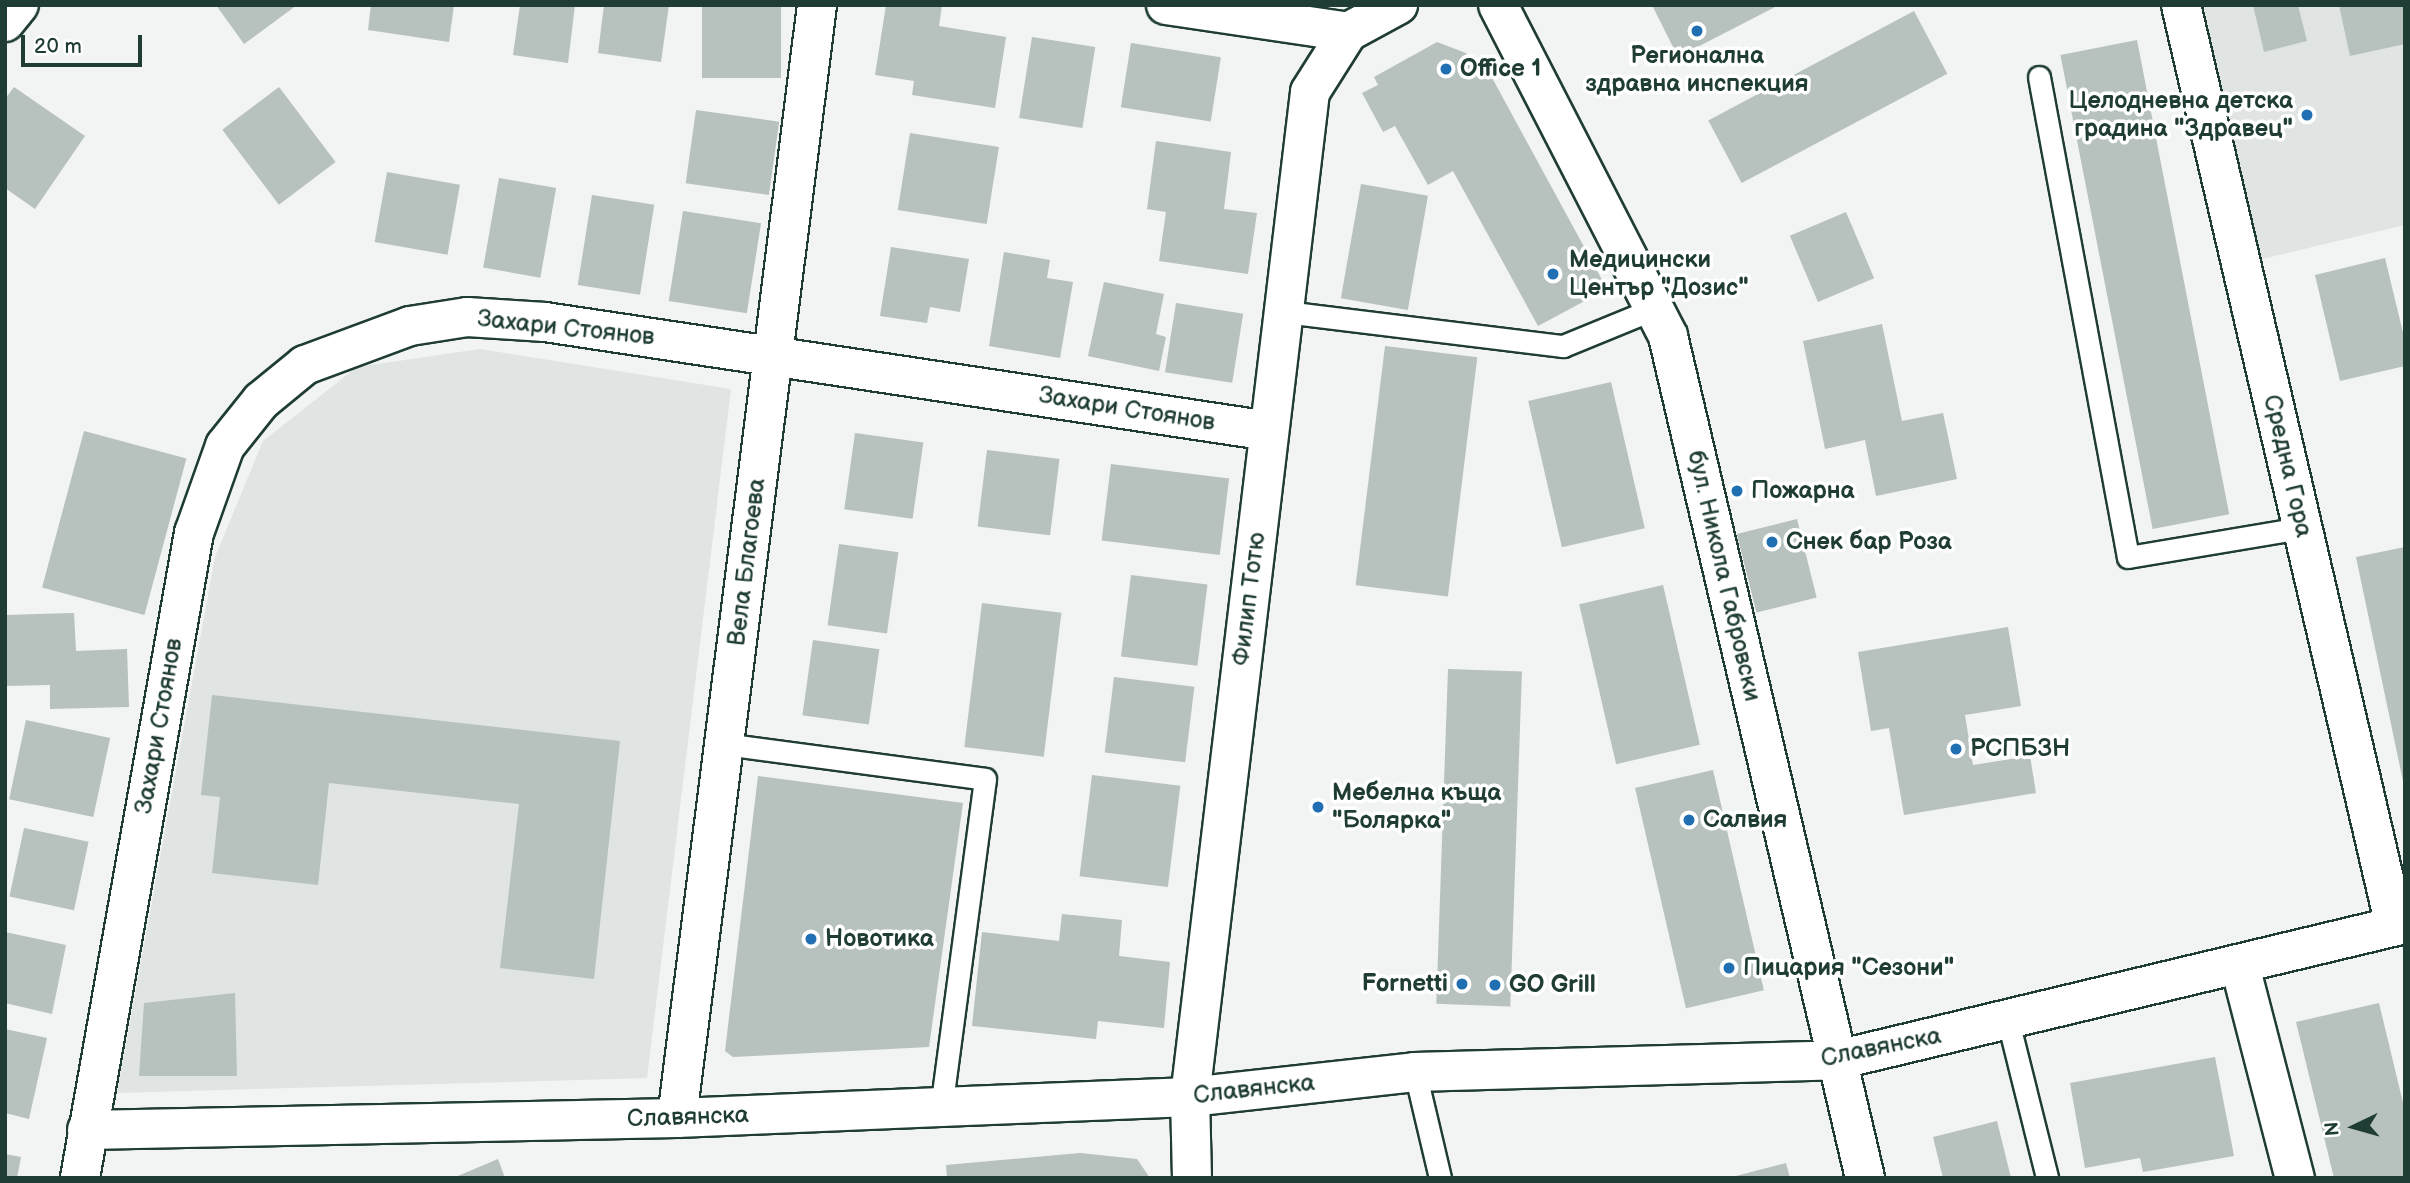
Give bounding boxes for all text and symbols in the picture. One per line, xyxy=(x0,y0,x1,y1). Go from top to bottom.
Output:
scale bar xyxy=(24,21,145,65)
marker: Регионална здравна инспекция xyxy=(1689,23,1705,39)
text: 20 m xyxy=(34,34,82,59)
place label: Регионална здравна инспекция xyxy=(1585,42,1809,98)
place label: Office 1 xyxy=(1460,55,1541,83)
marker: Office 1 xyxy=(1438,61,1454,77)
place label: Целодневна детска градина "Здравец" xyxy=(2069,87,2293,143)
marker: Целодневна детска градина "Здравец" xyxy=(2299,107,2315,123)
place label: Медицински Център "Дозис" xyxy=(1569,246,1749,302)
marker: Медицински Център "Дозис" xyxy=(1543,264,1563,284)
street label: Захари Стоянов xyxy=(476,304,656,352)
street label: Захари Стоянов xyxy=(1037,381,1217,437)
street label: Средна Гора xyxy=(2258,392,2318,540)
street label: бул. Никола Габровски xyxy=(1681,448,1767,704)
street label: Вела Благоева xyxy=(722,476,772,648)
place label: Пожарна xyxy=(1751,477,1854,505)
marker: Пожарна xyxy=(1729,483,1745,499)
place label: Снек бар Роза xyxy=(1786,528,1952,556)
street label: Филип Тотю xyxy=(1227,531,1271,667)
marker: Снек бар Роза xyxy=(1764,534,1780,550)
street label: Захари Стоянов xyxy=(129,636,189,816)
place label: РСПБЗН xyxy=(1970,735,2070,763)
marker: РСПБЗН xyxy=(1948,741,1964,757)
place label: Мебелна къща "Болярка" xyxy=(1332,779,1501,835)
marker: Мебелна къща "Болярка" xyxy=(1310,799,1326,815)
place label: Салвия xyxy=(1703,806,1787,834)
marker: Салвия xyxy=(1681,812,1697,828)
place label: Новотика xyxy=(825,925,934,953)
marker: Новотика xyxy=(803,931,819,947)
place label: Пицария "Сезони" xyxy=(1743,954,1954,982)
marker: Пицария "Сезони" xyxy=(1721,960,1737,976)
place label: Fornetti xyxy=(1362,970,1448,998)
place label: GO Grill xyxy=(1509,971,1596,999)
marker: Fornetti xyxy=(1454,976,1470,992)
marker: GO Grill xyxy=(1487,977,1503,993)
street label: Славянска xyxy=(1818,1021,1944,1073)
street label: Славянска xyxy=(1192,1068,1316,1110)
north arrow xyxy=(2319,1092,2389,1162)
street label: Славянска xyxy=(627,1100,749,1134)
text: N xyxy=(2321,1121,2345,1137)

